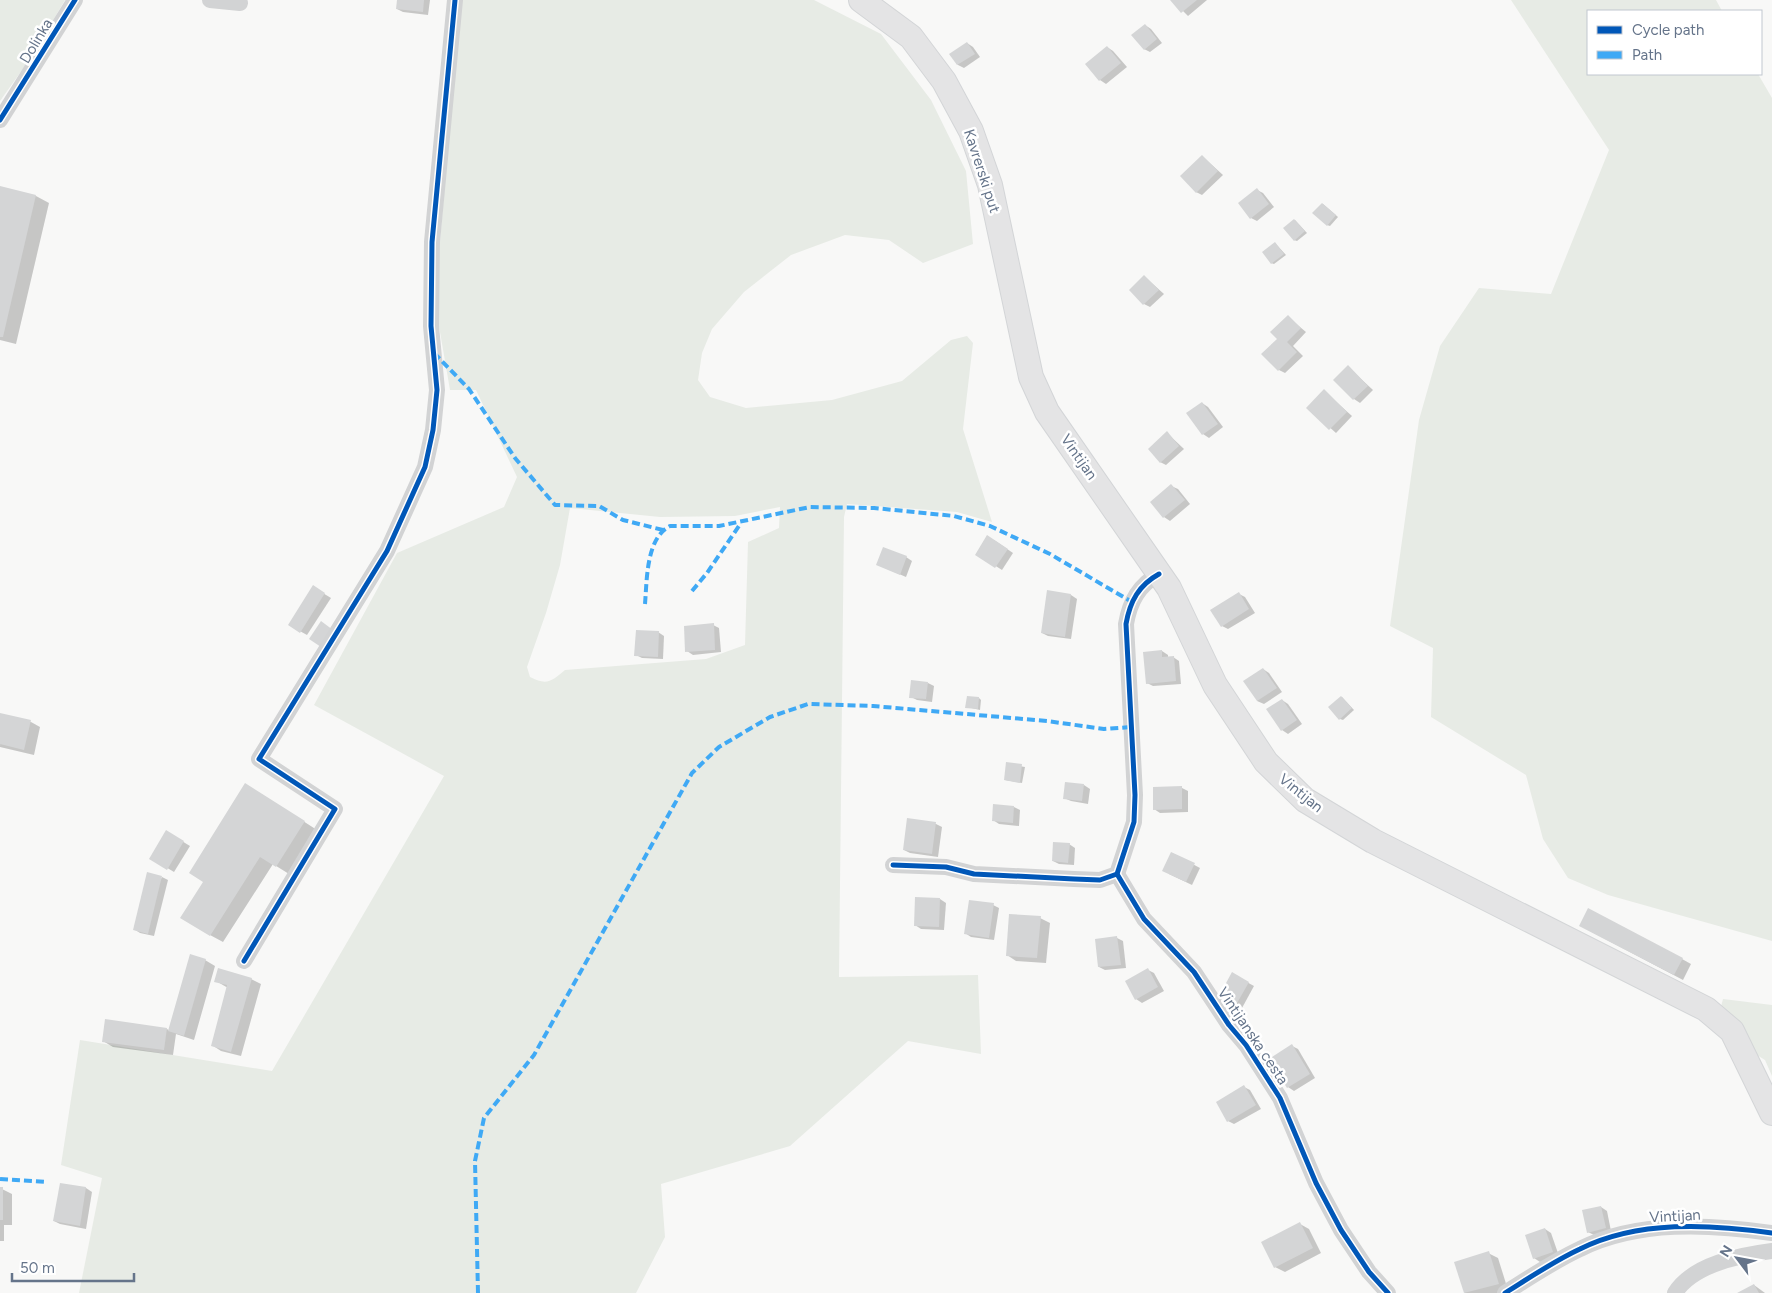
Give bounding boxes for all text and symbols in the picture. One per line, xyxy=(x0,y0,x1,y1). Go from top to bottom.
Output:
legend xyxy=(1587,10,1762,75)
street label: Dolinka xyxy=(16,15,56,67)
text: Cycle path xyxy=(1632,21,1704,39)
text: Path xyxy=(1632,46,1662,64)
street label: Kavrerski put xyxy=(960,127,1004,215)
street label: Vintijan xyxy=(1057,431,1101,483)
street label: Vintijan xyxy=(1275,770,1327,816)
street label: Vintijanska cesta xyxy=(1214,984,1292,1088)
street label: Vintijan xyxy=(1649,1206,1701,1226)
north arrow xyxy=(1712,1233,1762,1283)
text: N xyxy=(1716,1242,1736,1260)
scale bar xyxy=(12,1250,135,1282)
text: 50 m xyxy=(20,1259,55,1277)

